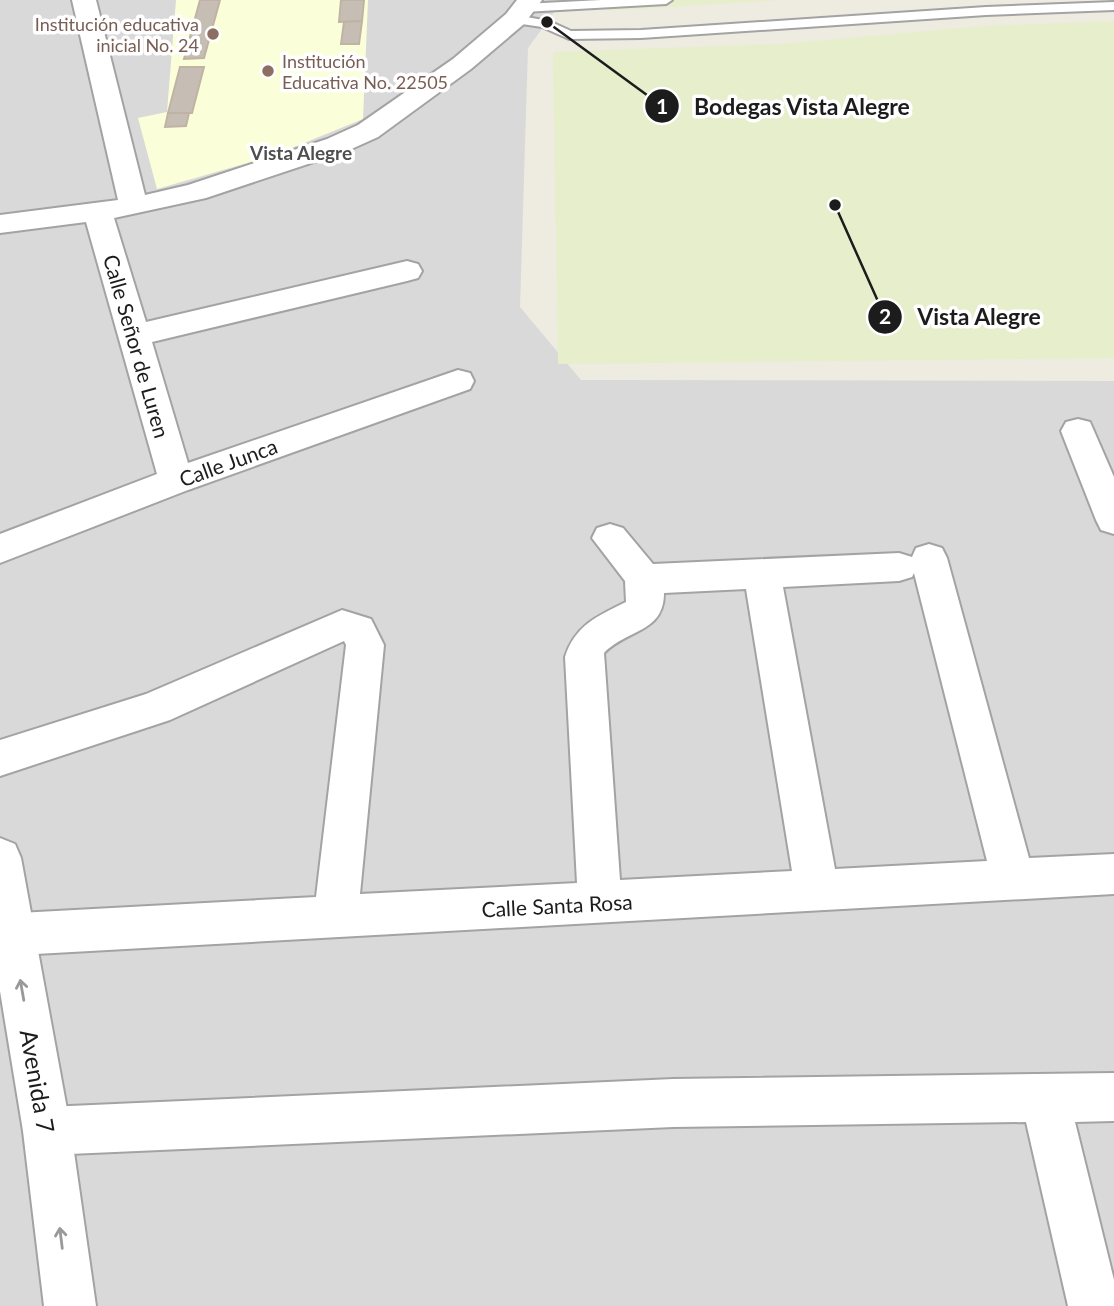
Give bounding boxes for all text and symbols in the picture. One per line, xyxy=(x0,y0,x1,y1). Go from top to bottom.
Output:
place label: Institución educativa inicial No. 24 xyxy=(35,13,199,56)
marker: Institución educativa inicial No. 24 xyxy=(205,26,221,42)
place label: Institución Educativa No. 22505 xyxy=(282,50,448,93)
marker: Institución Educativa No. 22505 xyxy=(260,63,276,79)
callout: Bodegas Vista Alegre xyxy=(645,84,925,128)
text: Bodegas Vista Alegre xyxy=(694,92,910,120)
text: 1 xyxy=(656,93,668,118)
district label: Vista Alegre xyxy=(249,141,352,164)
street label: Calle Señor de Luren xyxy=(99,251,175,441)
callout: Vista Alegre xyxy=(868,295,1055,339)
text: Vista Alegre xyxy=(916,302,1041,330)
text: 2 xyxy=(879,303,891,328)
street label: Calle Junca xyxy=(175,433,281,491)
street label: Calle Santa Rosa xyxy=(481,889,633,921)
one-way arrow xyxy=(14,979,28,1002)
street label: Avenida 7 xyxy=(15,1027,61,1135)
one-way arrow xyxy=(55,1227,68,1250)

